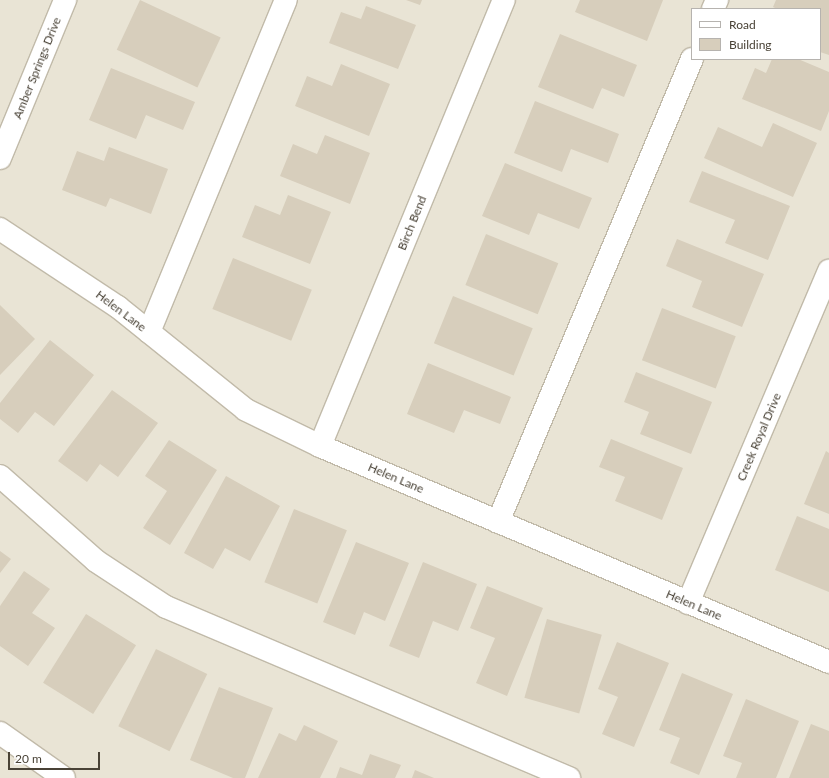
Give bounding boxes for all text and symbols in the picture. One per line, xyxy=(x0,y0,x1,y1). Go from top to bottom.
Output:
legend xyxy=(691,8,821,60)
street label: Amber Springs Drive xyxy=(10,15,64,121)
text: Road xyxy=(729,17,756,32)
text: Building xyxy=(729,37,772,52)
street label: Birch Bend xyxy=(395,194,429,252)
street label: Helen Lane xyxy=(93,287,149,335)
street label: Creek Royal Drive xyxy=(734,391,784,483)
street label: Helen Lane xyxy=(366,460,426,496)
street label: Helen Lane xyxy=(664,587,724,623)
scale bar xyxy=(10,744,102,770)
text: 20 m xyxy=(15,751,42,766)

